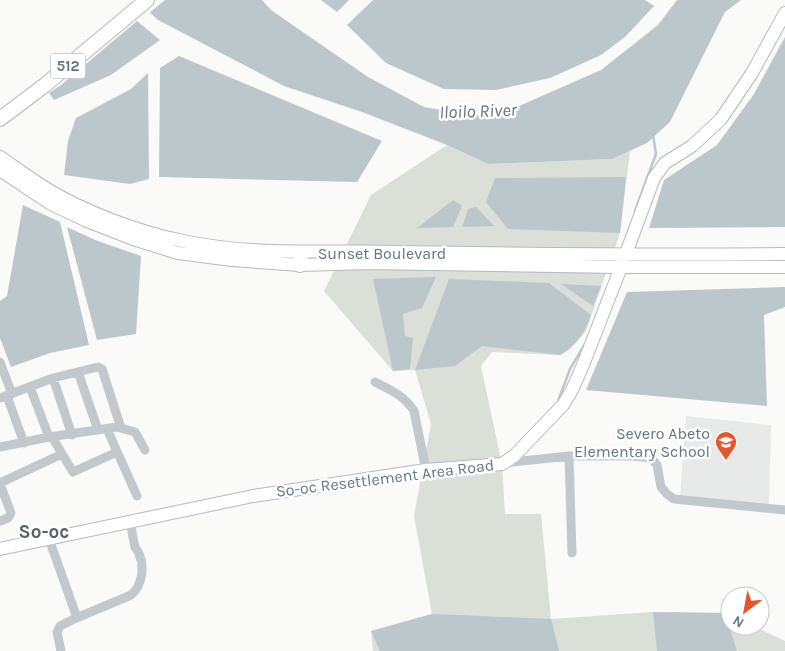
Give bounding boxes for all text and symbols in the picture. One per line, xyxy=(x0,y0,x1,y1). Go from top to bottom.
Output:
road number: 512 xyxy=(50,54,86,78)
water label: Iloilo River xyxy=(439,99,518,123)
street label: Sunset Boulevard xyxy=(318,244,446,263)
place label: Severo Abeto Elementary School xyxy=(574,424,710,461)
school or university icon: Severo Abeto Elementary School xyxy=(714,430,738,461)
street label: So-oc Resettlement Area Road xyxy=(275,455,495,501)
district label: So-oc xyxy=(19,521,69,543)
north arrow xyxy=(720,586,770,636)
text: N xyxy=(730,612,747,631)

